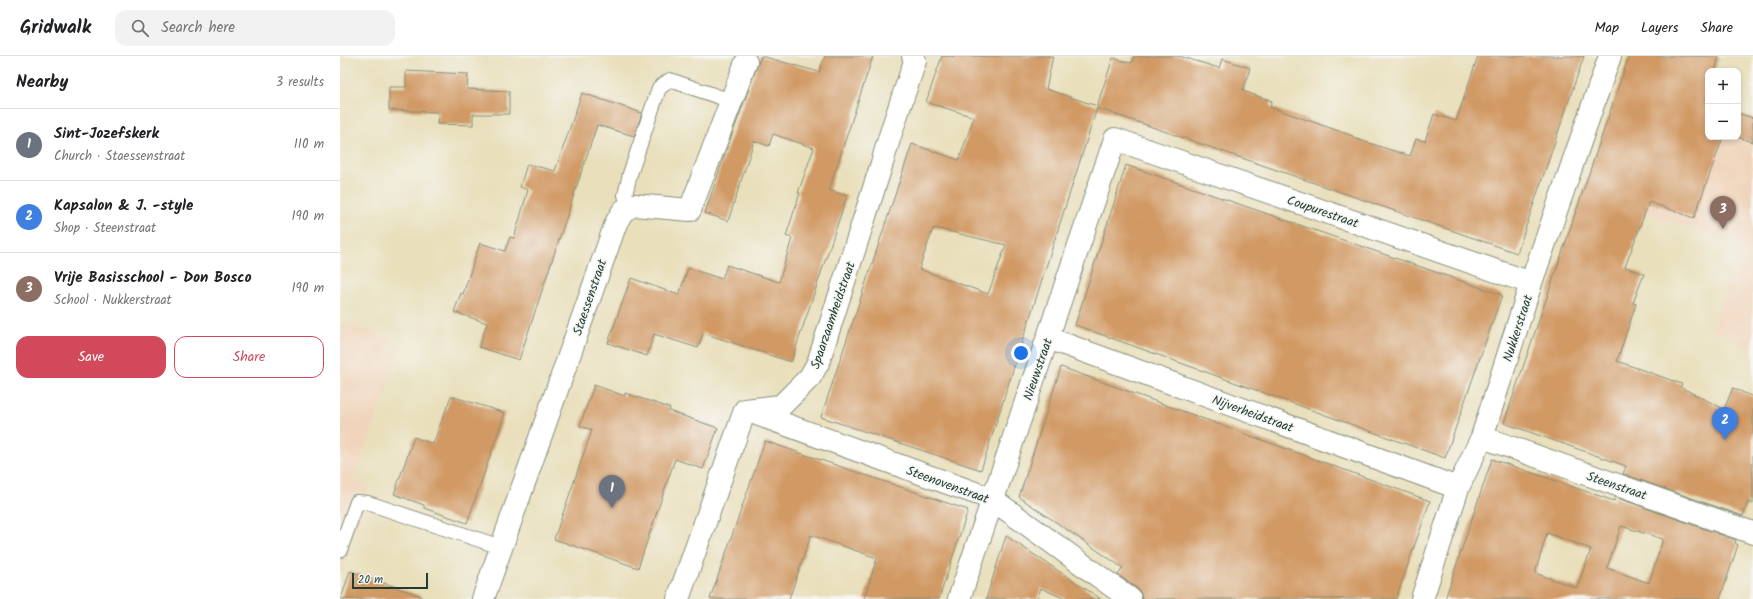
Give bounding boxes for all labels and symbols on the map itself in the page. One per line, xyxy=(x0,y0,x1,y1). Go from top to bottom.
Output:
street label: Coupurestraat xyxy=(1284,190,1362,235)
pin: 3 xyxy=(1710,196,1736,229)
street label: Staessenstraat xyxy=(567,255,614,339)
street label: Spaarzaamheidstraat xyxy=(805,258,862,372)
street label: Nukkerstraat xyxy=(1498,291,1539,365)
street label: Nieuwstraat xyxy=(1018,335,1059,404)
your location xyxy=(1011,343,1031,363)
street label: Nijverheidstraat xyxy=(1209,390,1297,439)
pin: 2 xyxy=(1712,407,1738,440)
street label: Steenovenstraat xyxy=(903,461,993,510)
street label: Steenstraat xyxy=(1583,466,1650,507)
pin: 1 xyxy=(599,475,625,508)
scale bar xyxy=(352,571,428,590)

